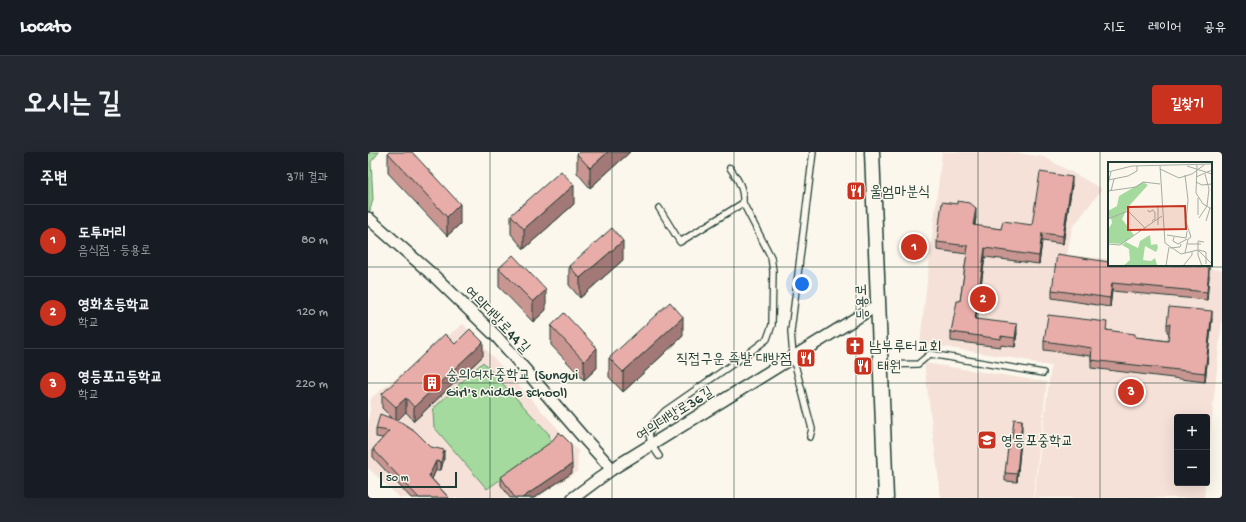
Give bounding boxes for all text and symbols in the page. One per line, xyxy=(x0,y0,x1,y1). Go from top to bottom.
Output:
text: Locato xyxy=(20,16,71,39)
text: 지도 xyxy=(1103,20,1126,37)
text: 레이어 xyxy=(1148,20,1181,37)
text: 공유 xyxy=(1203,20,1226,37)
button: 길찾기 xyxy=(1152,85,1222,124)
text: 오시는 길 xyxy=(24,89,121,122)
inset map xyxy=(1108,162,1212,266)
text: 주변 xyxy=(40,170,67,190)
text: 3개 결과 xyxy=(287,171,328,186)
restaurant icon: 울엄마분식 xyxy=(845,180,867,202)
place label: 울엄마분식 xyxy=(870,184,930,202)
text: 도투머리 xyxy=(78,225,126,243)
pin: 1 xyxy=(901,232,927,262)
text: 1 xyxy=(50,233,56,248)
text: 80 m xyxy=(301,233,328,248)
text: 음식점 · 등용로 xyxy=(78,244,151,259)
your location xyxy=(792,274,812,294)
street label: 여의대방로44길 xyxy=(460,283,533,358)
street label: 등용로 xyxy=(853,284,873,320)
pin: 2 xyxy=(970,284,996,314)
text: 영화초등학교 xyxy=(78,297,150,315)
text: 2 xyxy=(50,305,56,320)
text: 120 m xyxy=(297,305,328,320)
text: 학교 xyxy=(78,316,99,331)
church icon: 남부루터교회 xyxy=(844,335,866,357)
place label: 남부루터교회 xyxy=(869,339,941,357)
restaurant icon: 직접구운 족발 대방점 xyxy=(795,347,817,369)
place label: 직접구운 족발 대방점 xyxy=(676,351,792,369)
restaurant icon: 태원 xyxy=(852,355,874,377)
place label: 태원 xyxy=(877,359,901,377)
place label: 숭의여자중학교 (Sungui Girl's Middle school) xyxy=(446,367,578,402)
text: 영등포고등학교 xyxy=(78,369,163,387)
building icon: 숭의여자중학교 (Sungui Girl's Middle school) xyxy=(421,372,443,394)
text: 3 xyxy=(50,377,56,392)
text: 220 m xyxy=(296,377,328,392)
pin: 3 xyxy=(1118,377,1144,407)
street label: 여의대방로36길 xyxy=(633,384,717,446)
text: 학교 xyxy=(78,388,99,403)
map controls xyxy=(1174,414,1210,486)
button: + xyxy=(1174,414,1210,450)
school or university icon: 영등포중학교 xyxy=(976,429,998,451)
place label: 영등포중학교 xyxy=(1001,433,1073,451)
button: − xyxy=(1174,450,1210,486)
scale bar xyxy=(380,470,457,489)
text: 50 m xyxy=(386,473,408,485)

